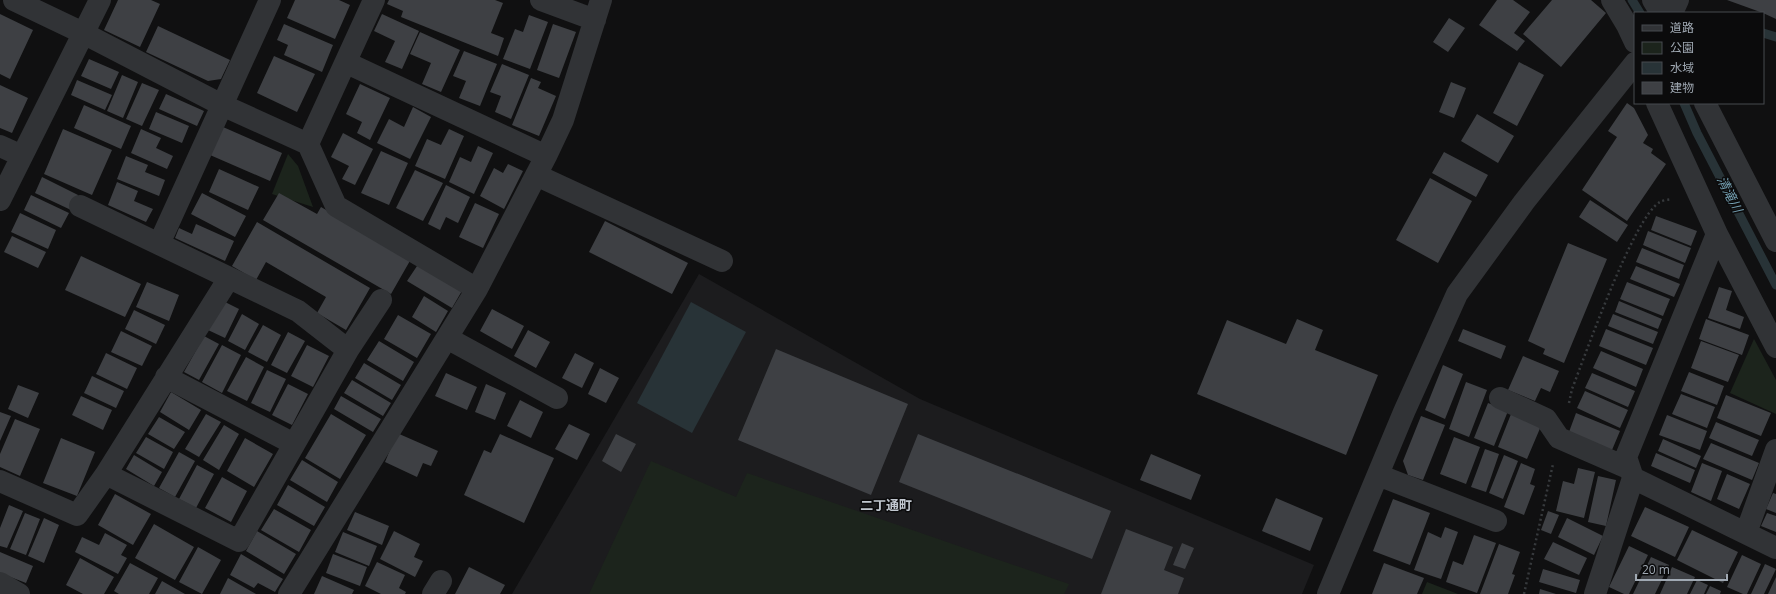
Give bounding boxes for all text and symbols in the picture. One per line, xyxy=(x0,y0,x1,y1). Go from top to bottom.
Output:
legend xyxy=(1634,12,1764,104)
text: 道路 xyxy=(1670,19,1694,36)
text: 公園 xyxy=(1670,39,1694,56)
text: 水域 xyxy=(1670,59,1694,76)
text: 建物 xyxy=(1670,79,1694,96)
water label: 清滝川 xyxy=(1713,173,1748,217)
district label: 二丁通町 xyxy=(860,496,912,514)
scale bar xyxy=(1636,556,1727,582)
text: 20 m xyxy=(1642,561,1670,578)

